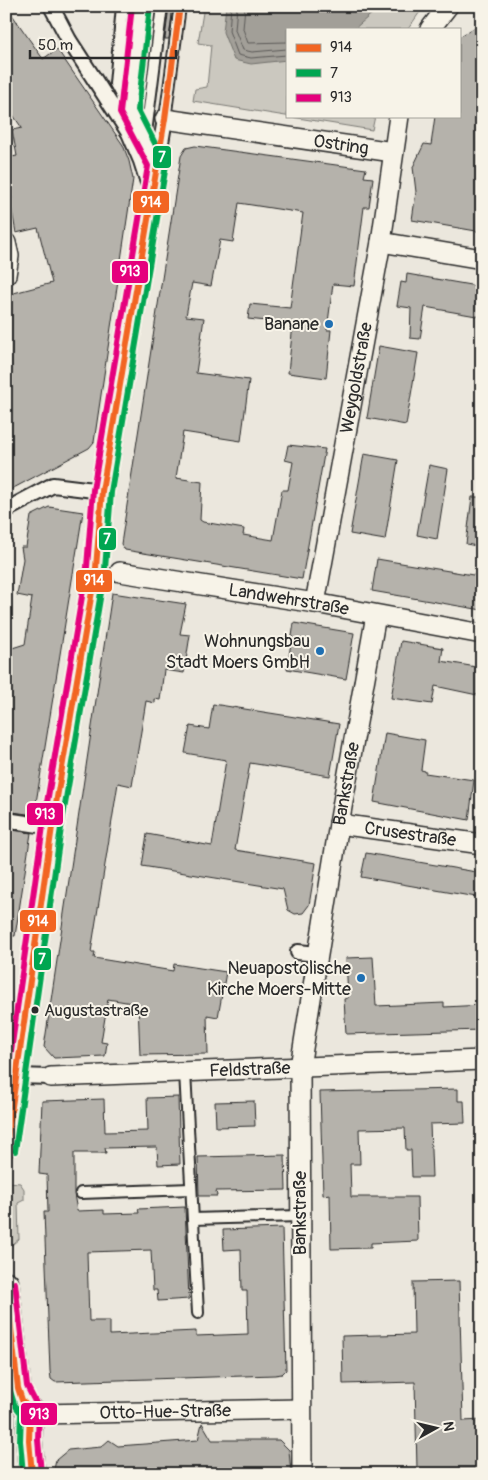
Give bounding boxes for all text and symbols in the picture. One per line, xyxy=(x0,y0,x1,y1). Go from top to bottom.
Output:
scale bar xyxy=(30,28,176,60)
legend xyxy=(286,28,460,118)
text: 50 m xyxy=(38,36,73,55)
text: 914 xyxy=(330,38,353,57)
text: 7 xyxy=(330,64,338,83)
text: 913 xyxy=(330,88,352,107)
street label: Ostring xyxy=(312,130,370,160)
line badge: 7 xyxy=(152,145,172,169)
text: 7 xyxy=(158,149,166,166)
line badge: 914 xyxy=(132,190,170,214)
text: 914 xyxy=(141,194,162,211)
line badge: 913 xyxy=(111,260,149,284)
text: 913 xyxy=(120,263,140,280)
place label: Banane xyxy=(264,313,319,336)
marker: Banane xyxy=(323,318,335,330)
street label: Weygoldstraße xyxy=(335,320,378,435)
line badge: 7 xyxy=(98,527,117,551)
text: 7 xyxy=(103,531,111,548)
line badge: 914 xyxy=(75,569,113,593)
text: 914 xyxy=(84,572,105,589)
street label: Landwehrstraße xyxy=(227,578,351,621)
place label: Wohnungsbau Stadt Moers GmbH xyxy=(166,630,310,674)
marker: Wohnungsbau Stadt Moers GmbH xyxy=(314,645,326,657)
street label: Bankstraße xyxy=(328,740,365,827)
line badge: 913 xyxy=(26,802,64,826)
text: 913 xyxy=(35,806,55,823)
street label: Crusestraße xyxy=(363,817,458,852)
line badge: 914 xyxy=(19,909,57,933)
text: 914 xyxy=(28,913,49,930)
line badge: 7 xyxy=(33,947,52,971)
text: 7 xyxy=(38,951,46,968)
place label: Neuapostolische Kirche Moers-Mitte xyxy=(207,957,351,1001)
marker: Neuapostolische Kirche Moers-Mitte xyxy=(355,972,367,984)
place label: Augustastraße xyxy=(44,1000,149,1021)
marker: Augustastraße xyxy=(30,1005,40,1015)
street label: Feldstraße xyxy=(209,1057,291,1083)
street label: Bankstraße xyxy=(289,1171,312,1255)
street label: Otto-Hue-Straße xyxy=(99,1399,231,1425)
line badge: 913 xyxy=(20,1402,58,1426)
north arrow xyxy=(410,1402,460,1452)
text: 913 xyxy=(29,1406,49,1423)
text: N xyxy=(439,1420,457,1432)

